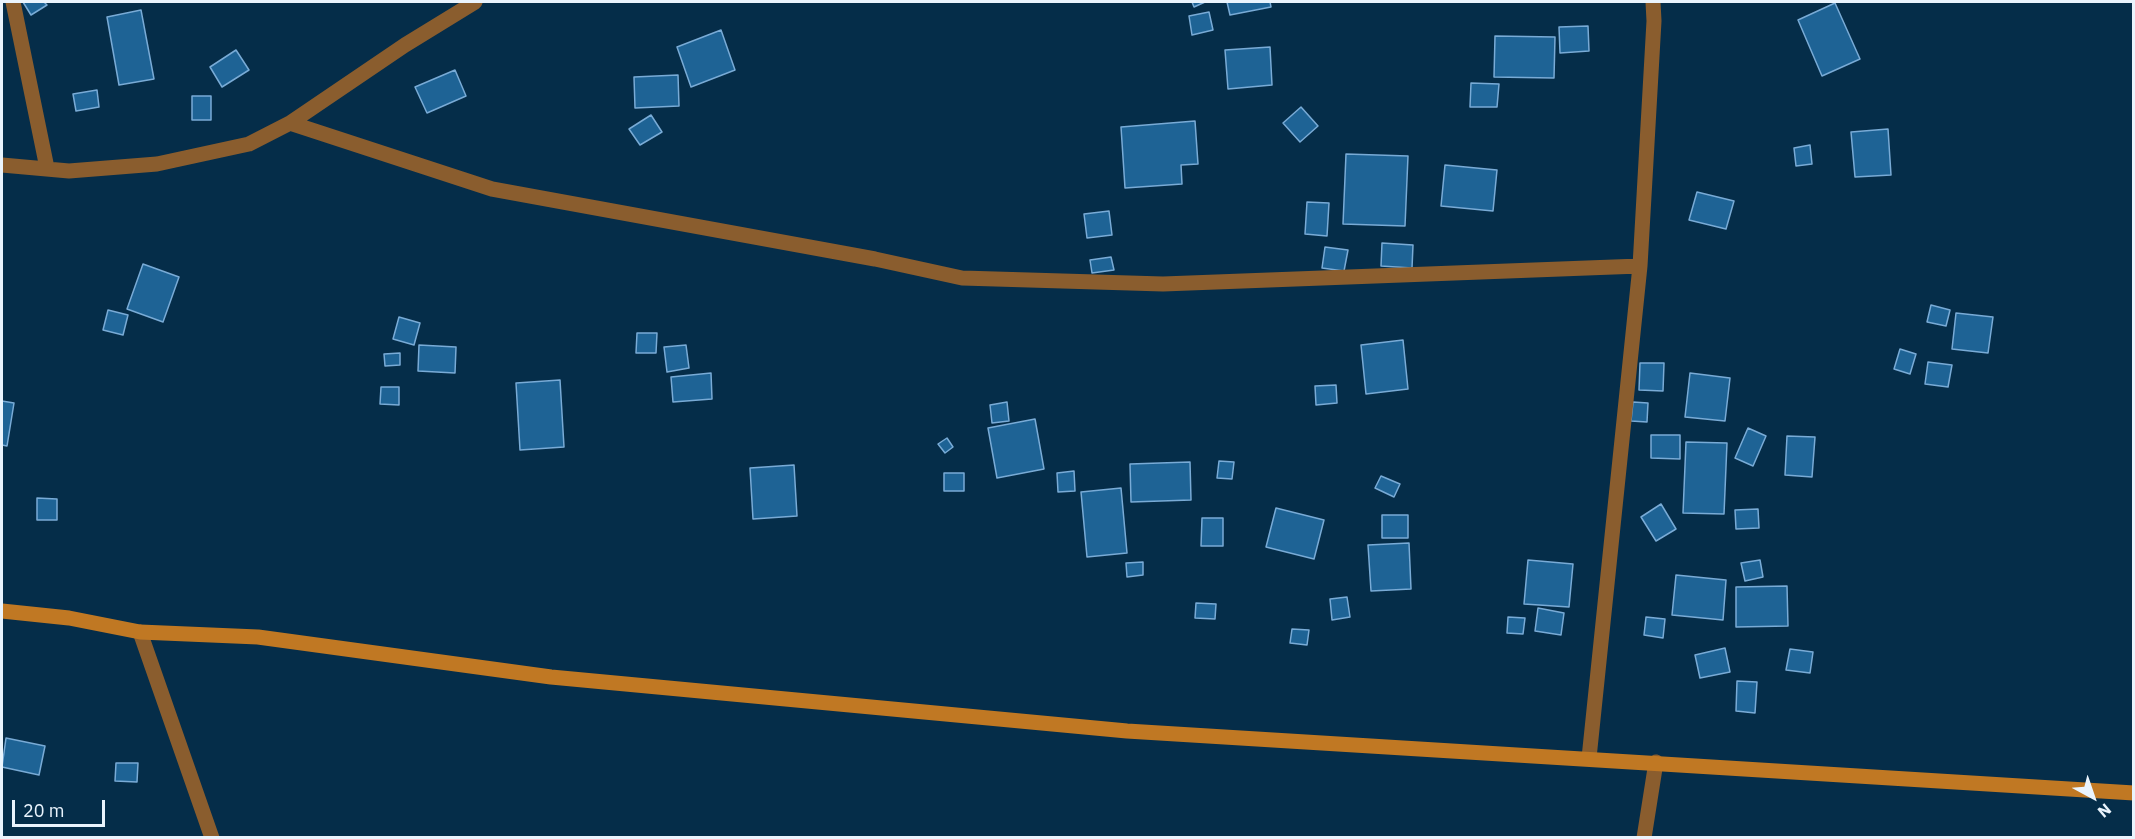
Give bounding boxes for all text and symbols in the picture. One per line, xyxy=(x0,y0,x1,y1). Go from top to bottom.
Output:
north arrow xyxy=(2063,767,2123,827)
scale bar xyxy=(15,788,108,826)
text: 20 m xyxy=(23,799,65,822)
text: N xyxy=(2094,799,2115,822)

